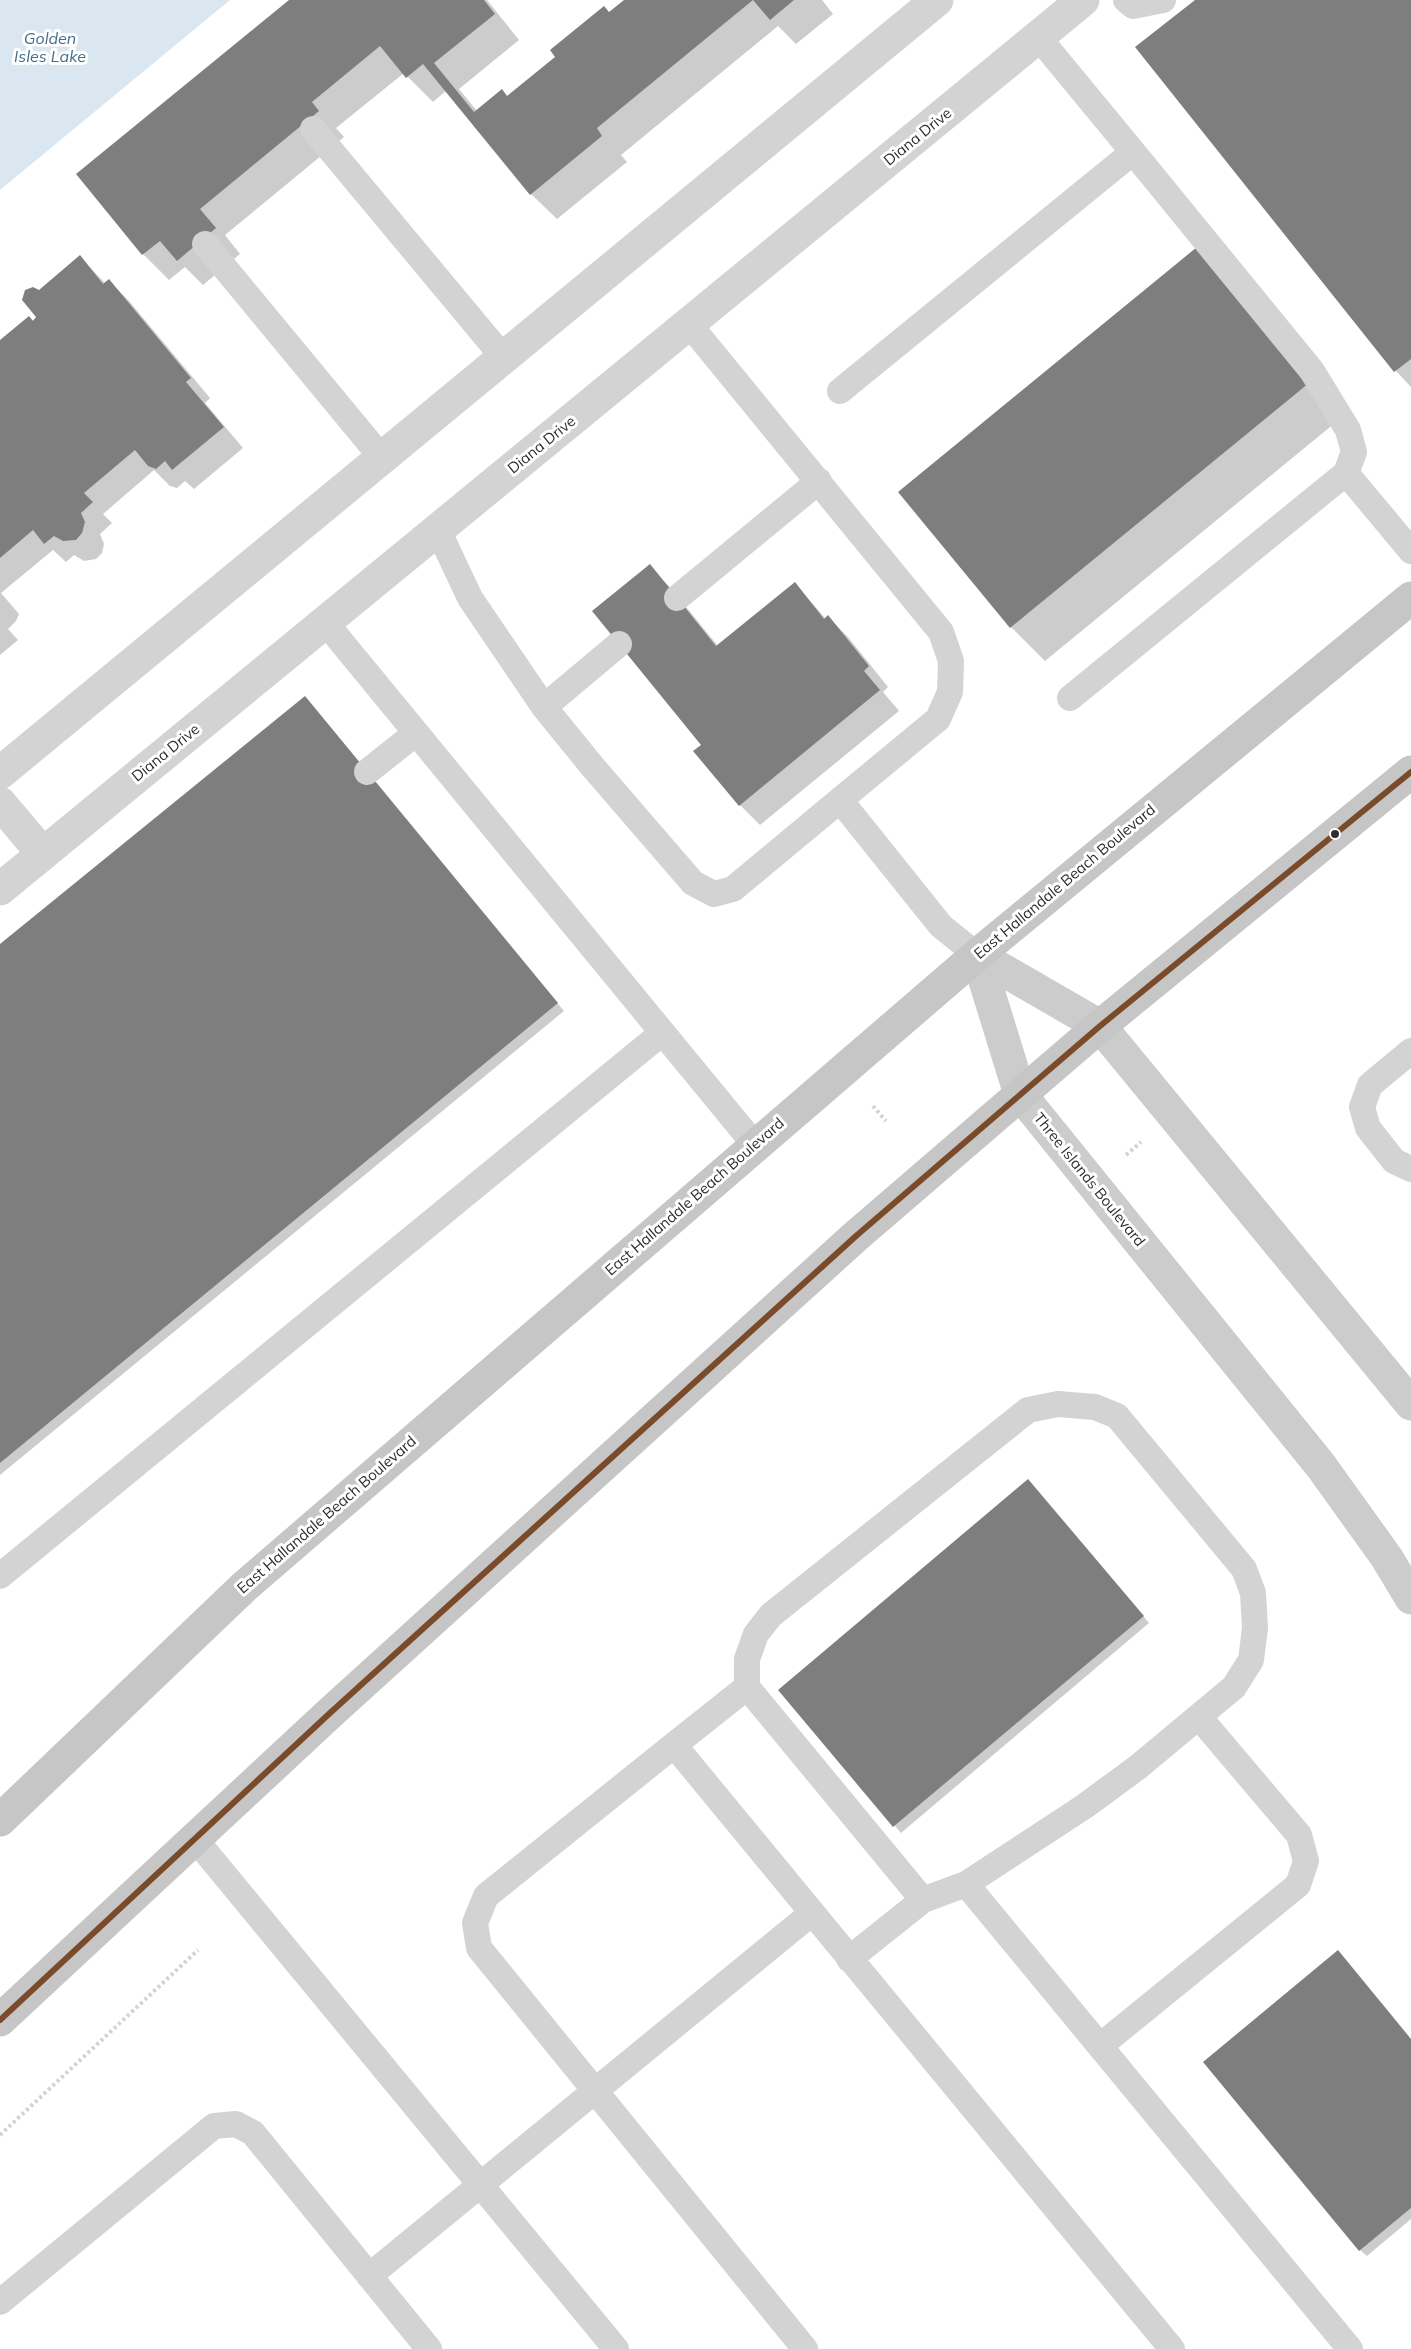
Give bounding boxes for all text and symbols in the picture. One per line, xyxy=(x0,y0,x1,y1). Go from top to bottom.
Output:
water label: Golden Isles Lake xyxy=(14,29,86,67)
street label: Diana Drive xyxy=(881,104,955,170)
street label: Diana Drive xyxy=(505,412,579,478)
street label: Diana Drive xyxy=(129,720,203,786)
street label: East Hallandale Beach Boulevard xyxy=(971,801,1159,963)
unlabelled marker xyxy=(1329,828,1341,840)
street label: Three Islands Boulevard xyxy=(1030,1110,1148,1250)
street label: East Hallandale Beach Boulevard xyxy=(602,1114,788,1280)
street label: East Hallandale Beach Boulevard xyxy=(234,1432,420,1598)

